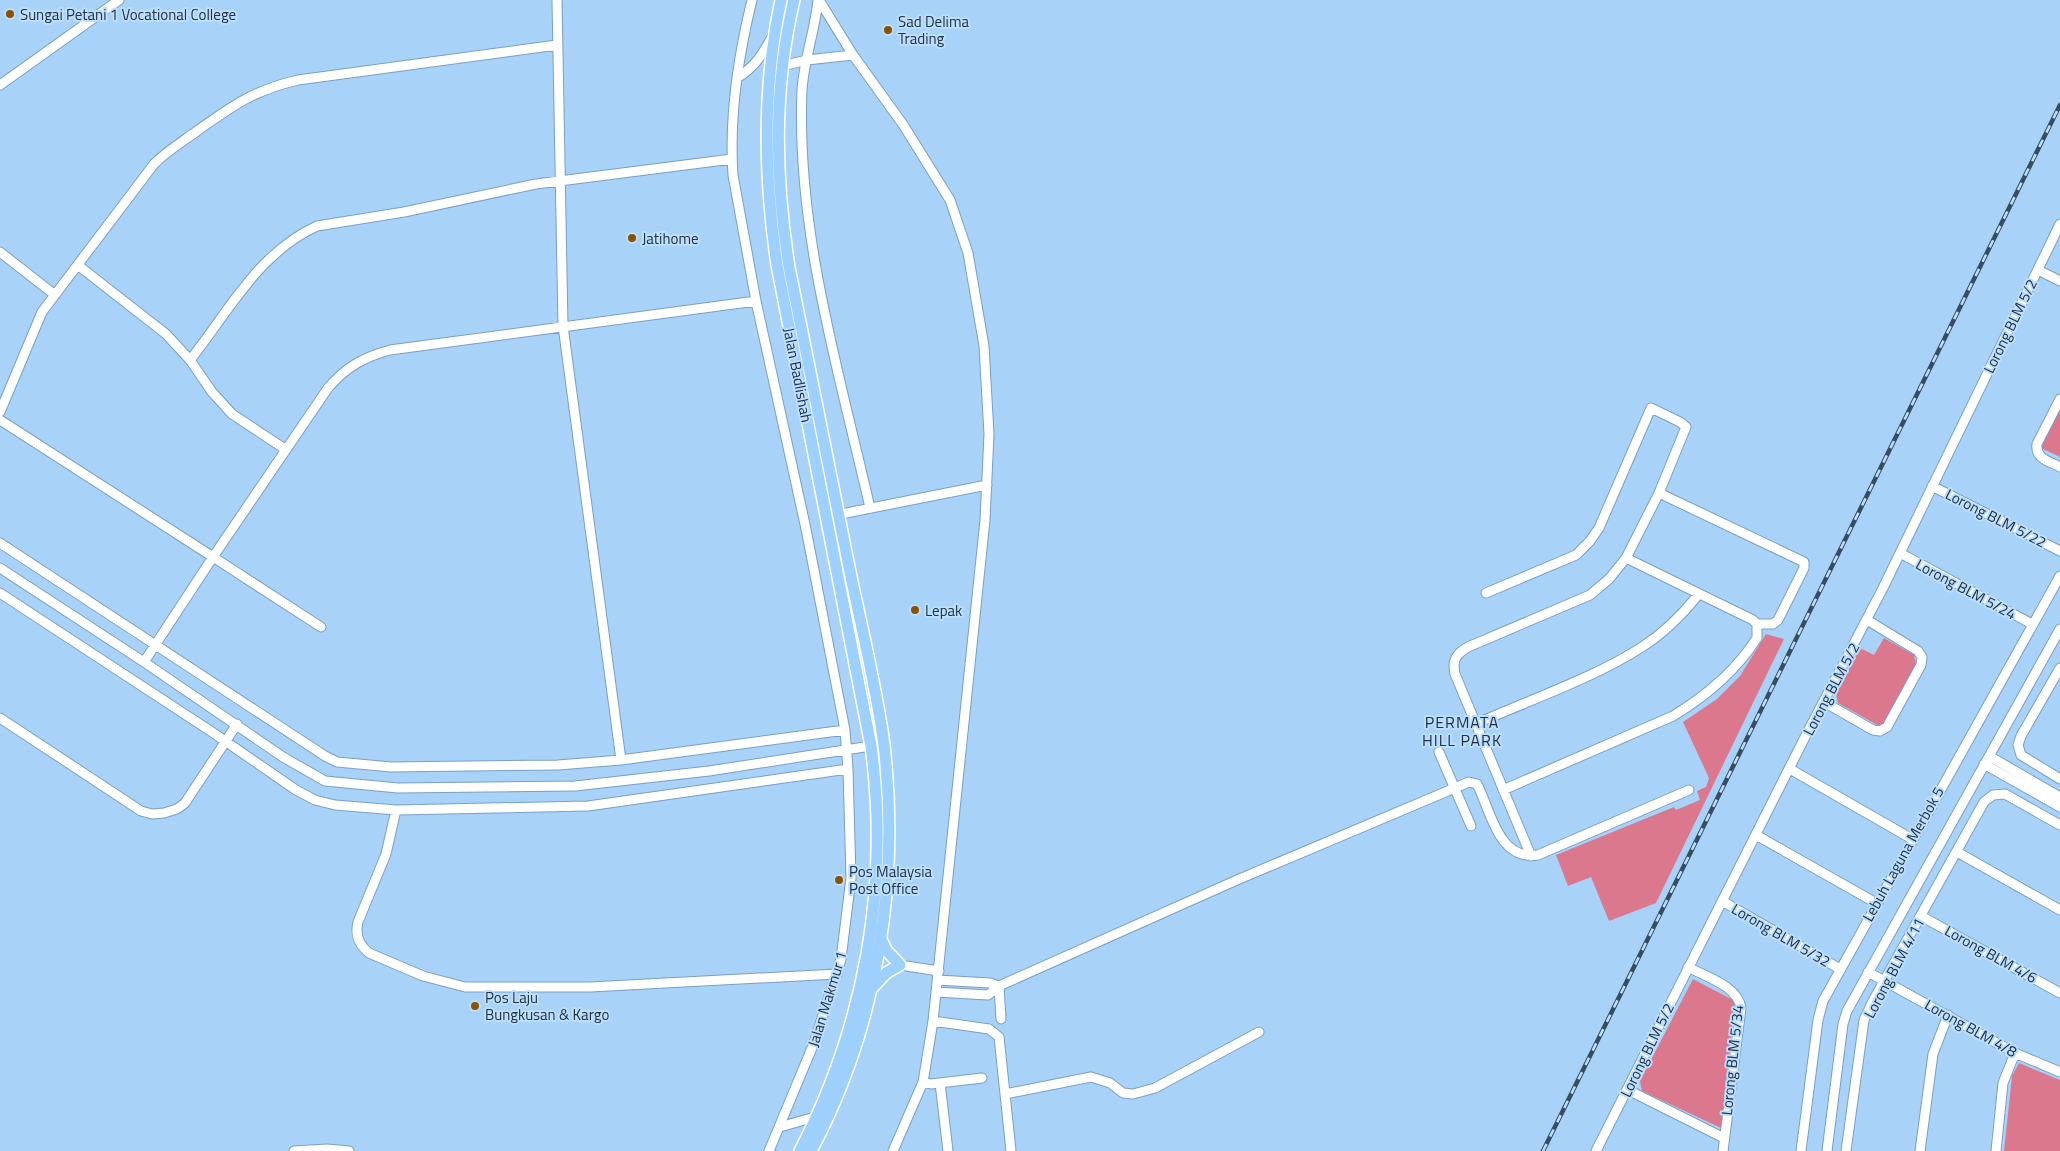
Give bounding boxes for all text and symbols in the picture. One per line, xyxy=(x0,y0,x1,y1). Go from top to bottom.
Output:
place label: Sungai Petani 1 Vocational College xyxy=(20,3,236,26)
marker: Sungai Petani 1 Vocational College xyxy=(4,8,16,20)
place label: Sad Delima Trading xyxy=(898,10,969,50)
marker: Sad Delima Trading xyxy=(882,24,894,36)
place label: Jatihome xyxy=(642,227,699,250)
marker: Jatihome xyxy=(626,232,638,244)
street label: Lorong BLM 5/2 xyxy=(1977,275,2043,377)
street label: Jalan Badlishah xyxy=(778,326,818,424)
street label: Lorong BLM 5/22 xyxy=(1941,483,2051,553)
street label: Lorong BLM 5/24 xyxy=(1912,553,2020,625)
place label: Lepak xyxy=(925,599,962,622)
marker: Lepak xyxy=(909,604,921,616)
street label: Lorong BLM 5/2 xyxy=(1797,638,1865,740)
district label: PERMATA HILL PARK xyxy=(1422,710,1502,752)
street label: Lebuh Laguna Merbok 5 xyxy=(1856,782,1950,926)
place label: Pos Malaysia Post Office xyxy=(849,860,932,900)
marker: Pos Malaysia Post Office xyxy=(833,874,845,886)
street label: Lorong BLM 5/32 xyxy=(1727,897,1835,973)
street label: Lorong BLM 4/11 xyxy=(1858,914,1930,1022)
street label: Lorong BLM 4/6 xyxy=(1941,919,2041,989)
street label: Jalan Makmur 1 xyxy=(802,948,852,1050)
place label: Pos Laju Bungkusan & Kargo xyxy=(485,986,609,1026)
street label: Lorong BLM 4/8 xyxy=(1921,993,2021,1063)
street label: Lorong BLM 5/2 xyxy=(1614,999,1680,1101)
marker: Pos Laju Bungkusan & Kargo xyxy=(469,1000,481,1012)
street label: Lorong BLM 5/34 xyxy=(1715,1004,1749,1116)

